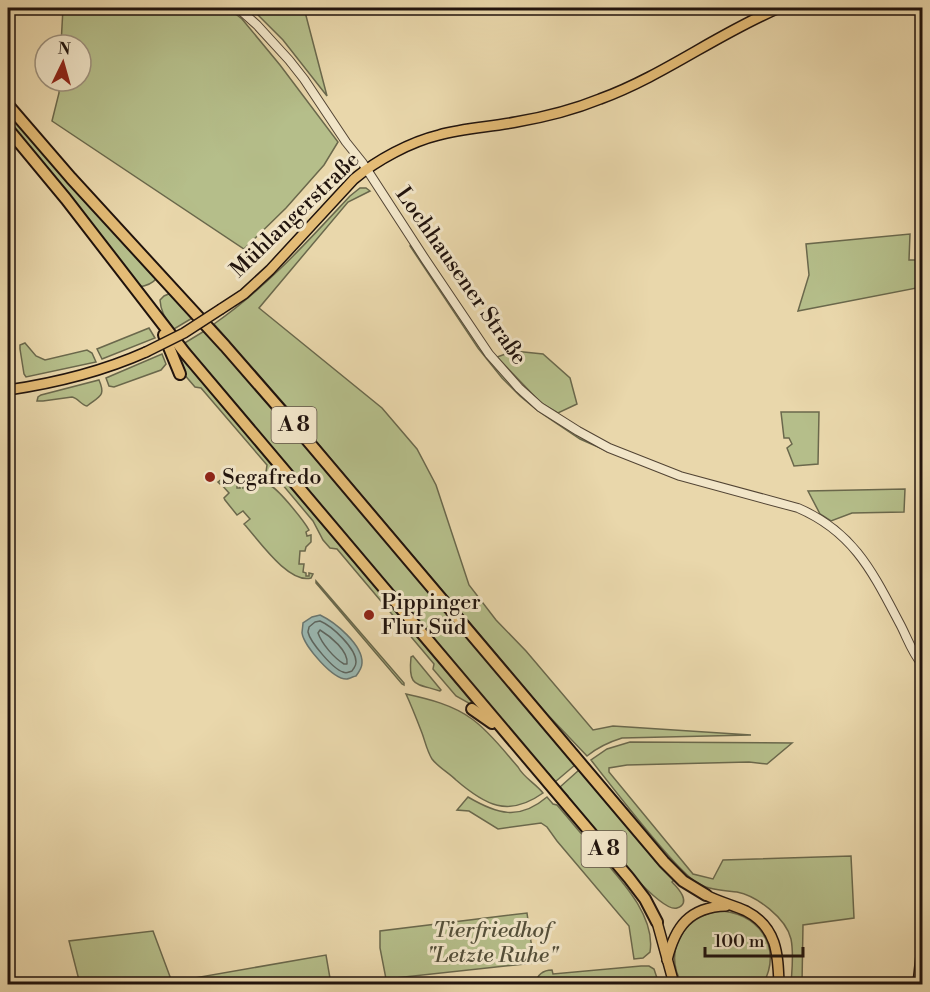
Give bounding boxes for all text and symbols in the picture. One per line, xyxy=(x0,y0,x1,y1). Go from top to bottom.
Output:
north arrow xyxy=(33,33,93,93)
text: N xyxy=(57,39,72,60)
street label: Mühlangerstraße xyxy=(225,147,365,283)
street label: Lochhausener Straße xyxy=(389,182,533,370)
road number: A 8 xyxy=(272,407,316,443)
place label: Segafredo xyxy=(222,464,322,491)
marker: Segafredo xyxy=(203,470,217,484)
place label: Pippinger Flur Süd xyxy=(381,589,481,641)
marker: Pippinger Flur Süd xyxy=(362,608,376,622)
road number: A 8 xyxy=(582,831,626,867)
park label: Tierfriedhof "Letzte Ruhe" xyxy=(426,917,560,969)
scale bar xyxy=(705,920,802,958)
text: 100 m xyxy=(714,930,765,953)

